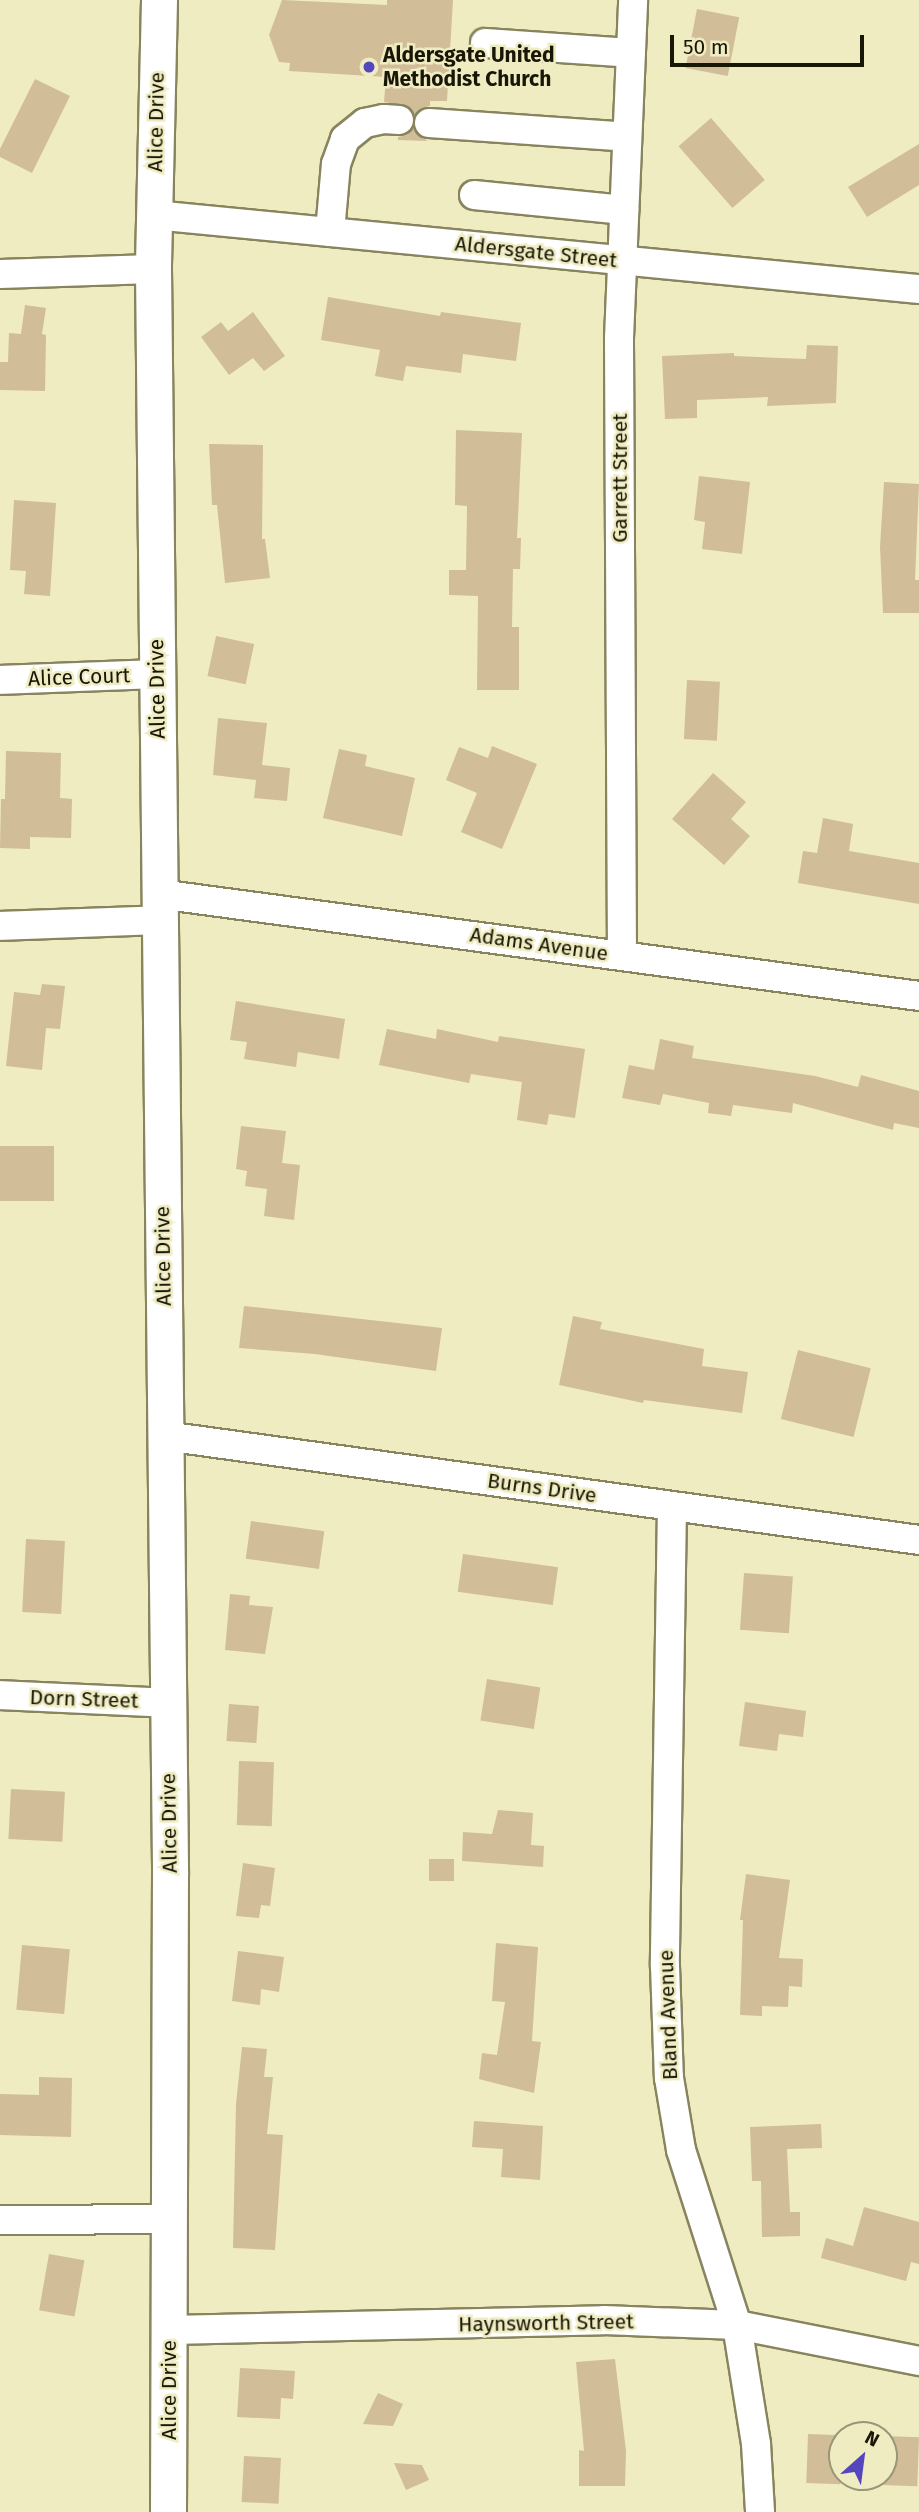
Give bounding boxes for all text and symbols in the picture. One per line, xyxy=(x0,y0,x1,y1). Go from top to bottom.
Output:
scale bar xyxy=(674,21,868,65)
text: 50 m xyxy=(683,34,729,60)
place label: Aldersgate United Methodist Church xyxy=(383,42,555,92)
marker: Aldersgate United Methodist Church xyxy=(361,59,377,75)
street label: Alice Drive xyxy=(143,72,169,172)
street label: Aldersgate Street xyxy=(454,231,618,273)
street label: Garrett Street xyxy=(607,413,633,543)
street label: Alice Drive xyxy=(144,639,170,739)
street label: Alice Court xyxy=(27,663,131,691)
street label: Adams Avenue xyxy=(468,922,610,966)
street label: Alice Drive xyxy=(150,1206,176,1306)
street label: Burns Drive xyxy=(486,1468,598,1508)
street label: Dorn Street xyxy=(29,1685,139,1713)
street label: Alice Drive xyxy=(156,1773,182,1873)
street label: Bland Avenue xyxy=(653,1949,683,2081)
street label: Haynsworth Street xyxy=(458,2309,634,2337)
street label: Alice Drive xyxy=(156,2340,182,2440)
north arrow xyxy=(828,2421,898,2491)
text: N xyxy=(861,2426,883,2452)

